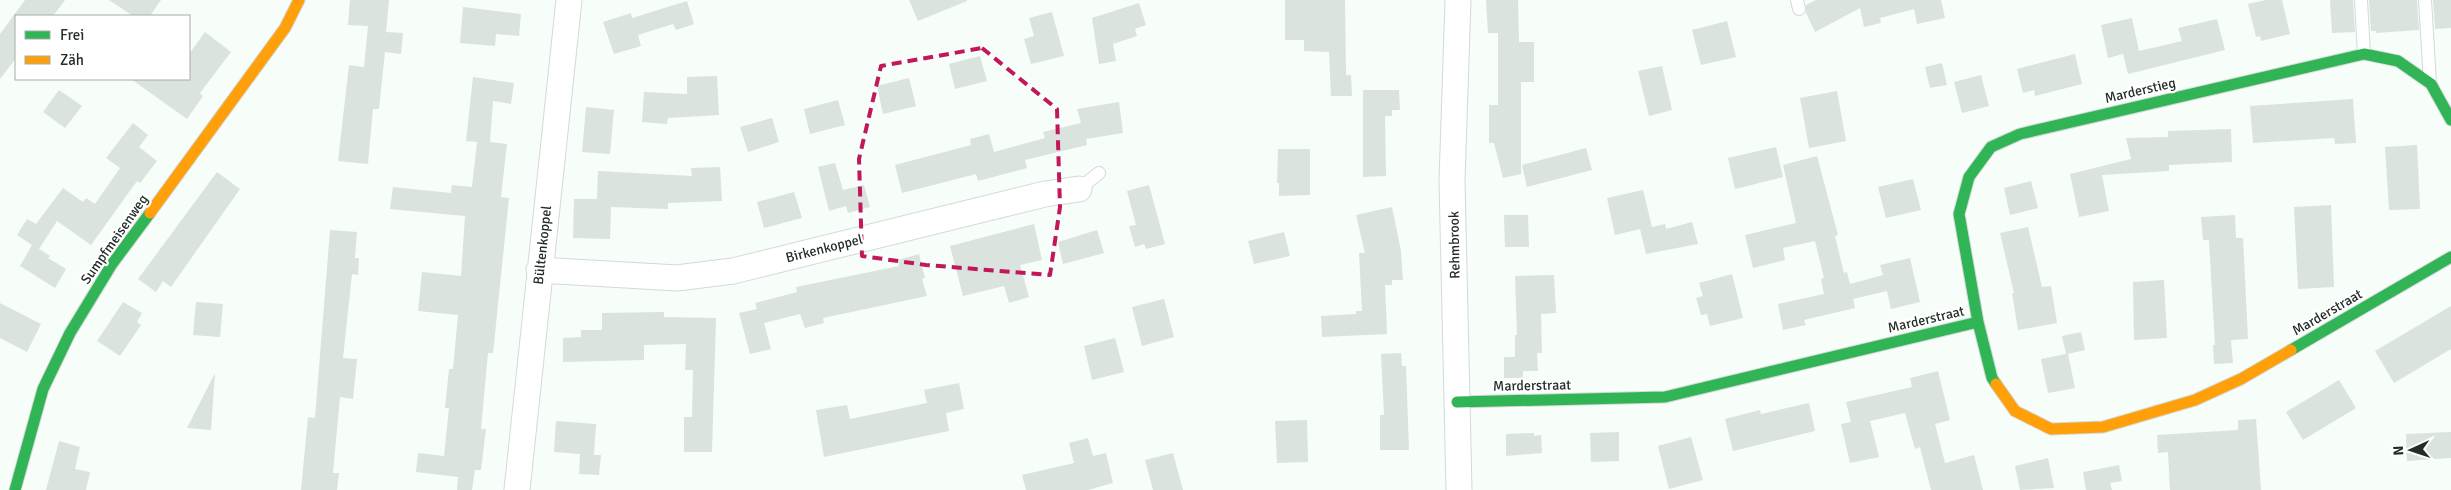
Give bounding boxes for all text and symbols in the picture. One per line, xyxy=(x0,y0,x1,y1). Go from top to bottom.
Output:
legend xyxy=(15,15,190,80)
text: Frei xyxy=(60,26,84,44)
text: Zäh xyxy=(60,51,84,69)
street label: Marderstieg xyxy=(2103,74,2177,107)
street label: Sumpfmeisenweg xyxy=(77,191,152,287)
street label: Bültenkoppel xyxy=(530,205,555,285)
street label: Rehmbrook xyxy=(1445,211,1464,279)
street label: Birkenkoppel xyxy=(784,231,864,266)
street label: Marderstraat xyxy=(2289,286,2365,339)
street label: Marderstraat xyxy=(1886,302,1966,337)
street label: Marderstraat xyxy=(1493,376,1571,395)
north arrow xyxy=(2386,425,2436,475)
text: N xyxy=(2390,445,2407,456)

